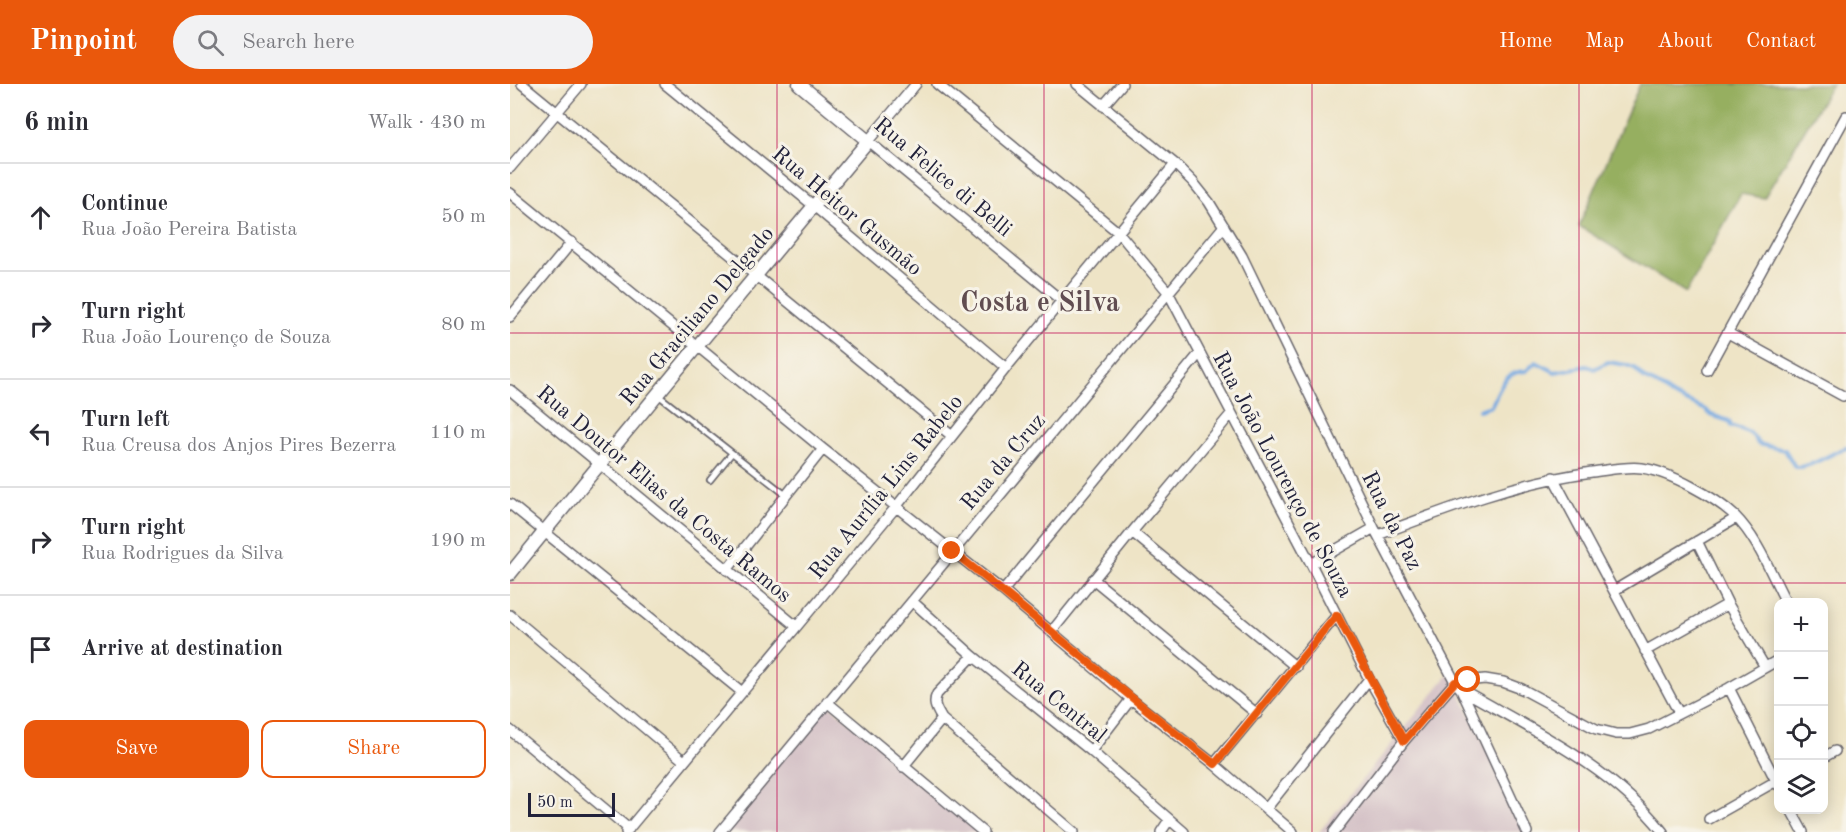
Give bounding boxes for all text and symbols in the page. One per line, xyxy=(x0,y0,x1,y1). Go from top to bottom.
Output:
search box xyxy=(173,15,593,69)
icon: search xyxy=(194,26,227,59)
text: Pinpoint xyxy=(30,28,137,56)
text: Search here xyxy=(242,31,355,53)
text: Home xyxy=(1499,31,1552,52)
text: Map xyxy=(1585,31,1624,52)
text: About xyxy=(1657,31,1713,52)
text: Contact xyxy=(1746,31,1816,52)
text: 6 min xyxy=(24,110,89,136)
text: Walk · 430 m xyxy=(367,113,486,133)
street label: Rua Felice di Belli xyxy=(870,114,1016,241)
street label: Rua Heitor Gusmão xyxy=(768,143,926,280)
text: Continue xyxy=(81,193,168,215)
icon: ahead xyxy=(24,201,57,234)
text: 50 m xyxy=(441,207,486,227)
text: Rua João Pereira Batista xyxy=(81,220,297,240)
street label: Rua Graciliano Delgado xyxy=(617,223,779,410)
district label: Costa e Silva xyxy=(960,290,1120,318)
text: Turn right xyxy=(81,301,185,323)
icon: right xyxy=(24,309,57,342)
text: 80 m xyxy=(441,315,486,335)
text: Rua João Lourenço de Souza xyxy=(81,328,331,348)
street label: Rua João Lourenço de Souza xyxy=(1208,348,1357,602)
street label: Rua Doutor Elias da Costa Ramos xyxy=(532,382,795,607)
street label: Rua Aurília Lins Rabelo xyxy=(806,391,967,584)
text: Turn left xyxy=(81,409,170,431)
street label: Rua da Cruz xyxy=(957,410,1050,515)
icon: left xyxy=(24,417,57,450)
text: 110 m xyxy=(430,423,486,443)
text: Rua Creusa dos Anjos Pires Bezerra xyxy=(81,436,396,456)
street label: Rua da Paz xyxy=(1357,468,1425,574)
text: Turn right xyxy=(81,517,185,539)
icon: right xyxy=(24,525,57,558)
text: 190 m xyxy=(430,531,486,551)
route end xyxy=(938,537,964,563)
text: Rua Rodrigues da Silva xyxy=(81,544,284,564)
map controls xyxy=(1774,598,1828,814)
button: + xyxy=(1774,598,1828,652)
icon: arrive xyxy=(24,633,57,666)
text: Arrive at destination xyxy=(81,638,283,660)
button: − xyxy=(1774,652,1828,706)
street label: Rua Central xyxy=(1007,658,1110,747)
route start xyxy=(1454,666,1480,692)
button: locate xyxy=(1774,706,1828,760)
button: Save xyxy=(24,720,249,778)
button: Share xyxy=(261,720,486,778)
button: layers xyxy=(1774,760,1828,814)
scale bar xyxy=(528,790,615,818)
text: 50 m xyxy=(537,795,573,811)

